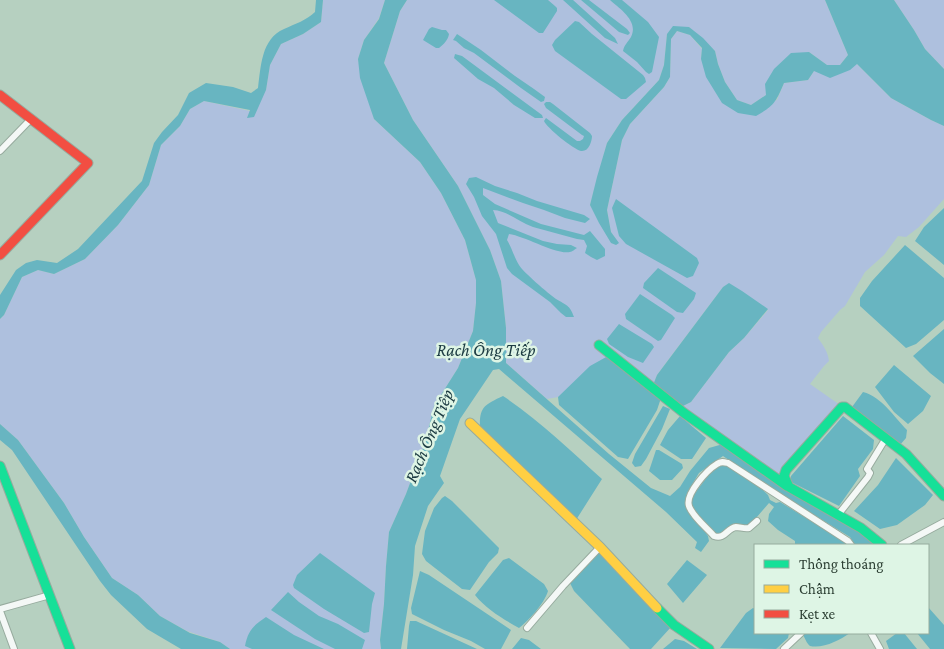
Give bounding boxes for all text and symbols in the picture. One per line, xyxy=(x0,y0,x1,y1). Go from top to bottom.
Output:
water label: Rạch Ông Tiếp xyxy=(436,340,536,360)
water label: Rạch Ông Tiệp xyxy=(400,386,458,486)
legend xyxy=(754,544,929,634)
text: Thông thoáng xyxy=(799,556,884,573)
text: Chậm xyxy=(799,581,835,598)
text: Kẹt xe xyxy=(799,606,836,623)

